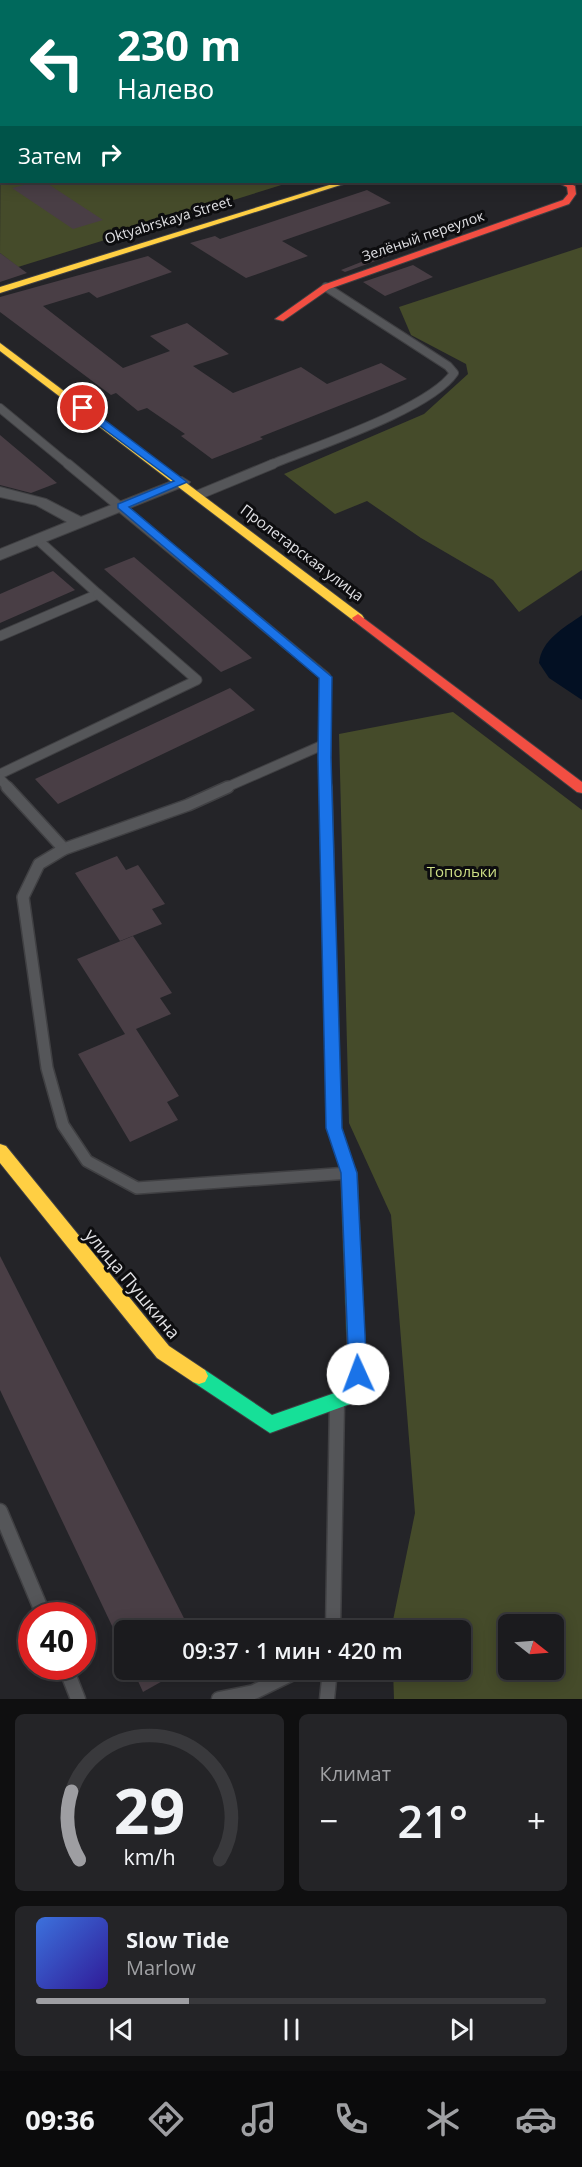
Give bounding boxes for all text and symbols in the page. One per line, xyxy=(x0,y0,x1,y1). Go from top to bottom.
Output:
text: 230 m xyxy=(117,16,241,73)
icon: left xyxy=(18,24,96,102)
text: Налево xyxy=(117,70,214,107)
icon: right xyxy=(94,138,127,171)
text: Затем xyxy=(18,140,82,170)
street label: Oktyabrskaya Street xyxy=(102,191,234,248)
street label: Зелёный переулок xyxy=(359,206,487,265)
pin xyxy=(57,382,108,433)
icon: arrive xyxy=(66,391,99,424)
street label: Пролетарская улица xyxy=(237,499,368,605)
park label: Топольки xyxy=(427,861,497,881)
street label: улица Пушкина xyxy=(80,1223,186,1344)
position arrow xyxy=(326,1342,390,1406)
speed limit sign: 40 xyxy=(18,1602,96,1680)
north arrow xyxy=(498,1614,564,1680)
map controls xyxy=(498,1614,564,1680)
text: 09:37 · 1 мин · 420 m xyxy=(182,1635,403,1665)
text: Климат xyxy=(320,1760,391,1787)
text: 29 xyxy=(114,1767,185,1852)
text: 21° xyxy=(397,1790,468,1851)
text: − xyxy=(320,1798,338,1843)
text: + xyxy=(527,1798,546,1843)
text: km/h xyxy=(123,1842,175,1871)
text: Slow Tide xyxy=(126,1924,229,1954)
text: Marlow xyxy=(126,1954,196,1981)
icon: previous xyxy=(105,2013,138,2046)
icon: pause xyxy=(275,2013,308,2046)
icon: next xyxy=(445,2013,478,2046)
icon: directions xyxy=(145,2098,187,2140)
icon: music xyxy=(238,2098,280,2140)
icon: phone xyxy=(330,2098,372,2140)
icon: climate xyxy=(422,2098,464,2140)
icon: car xyxy=(515,2098,557,2140)
text: 09:36 xyxy=(25,2101,95,2138)

